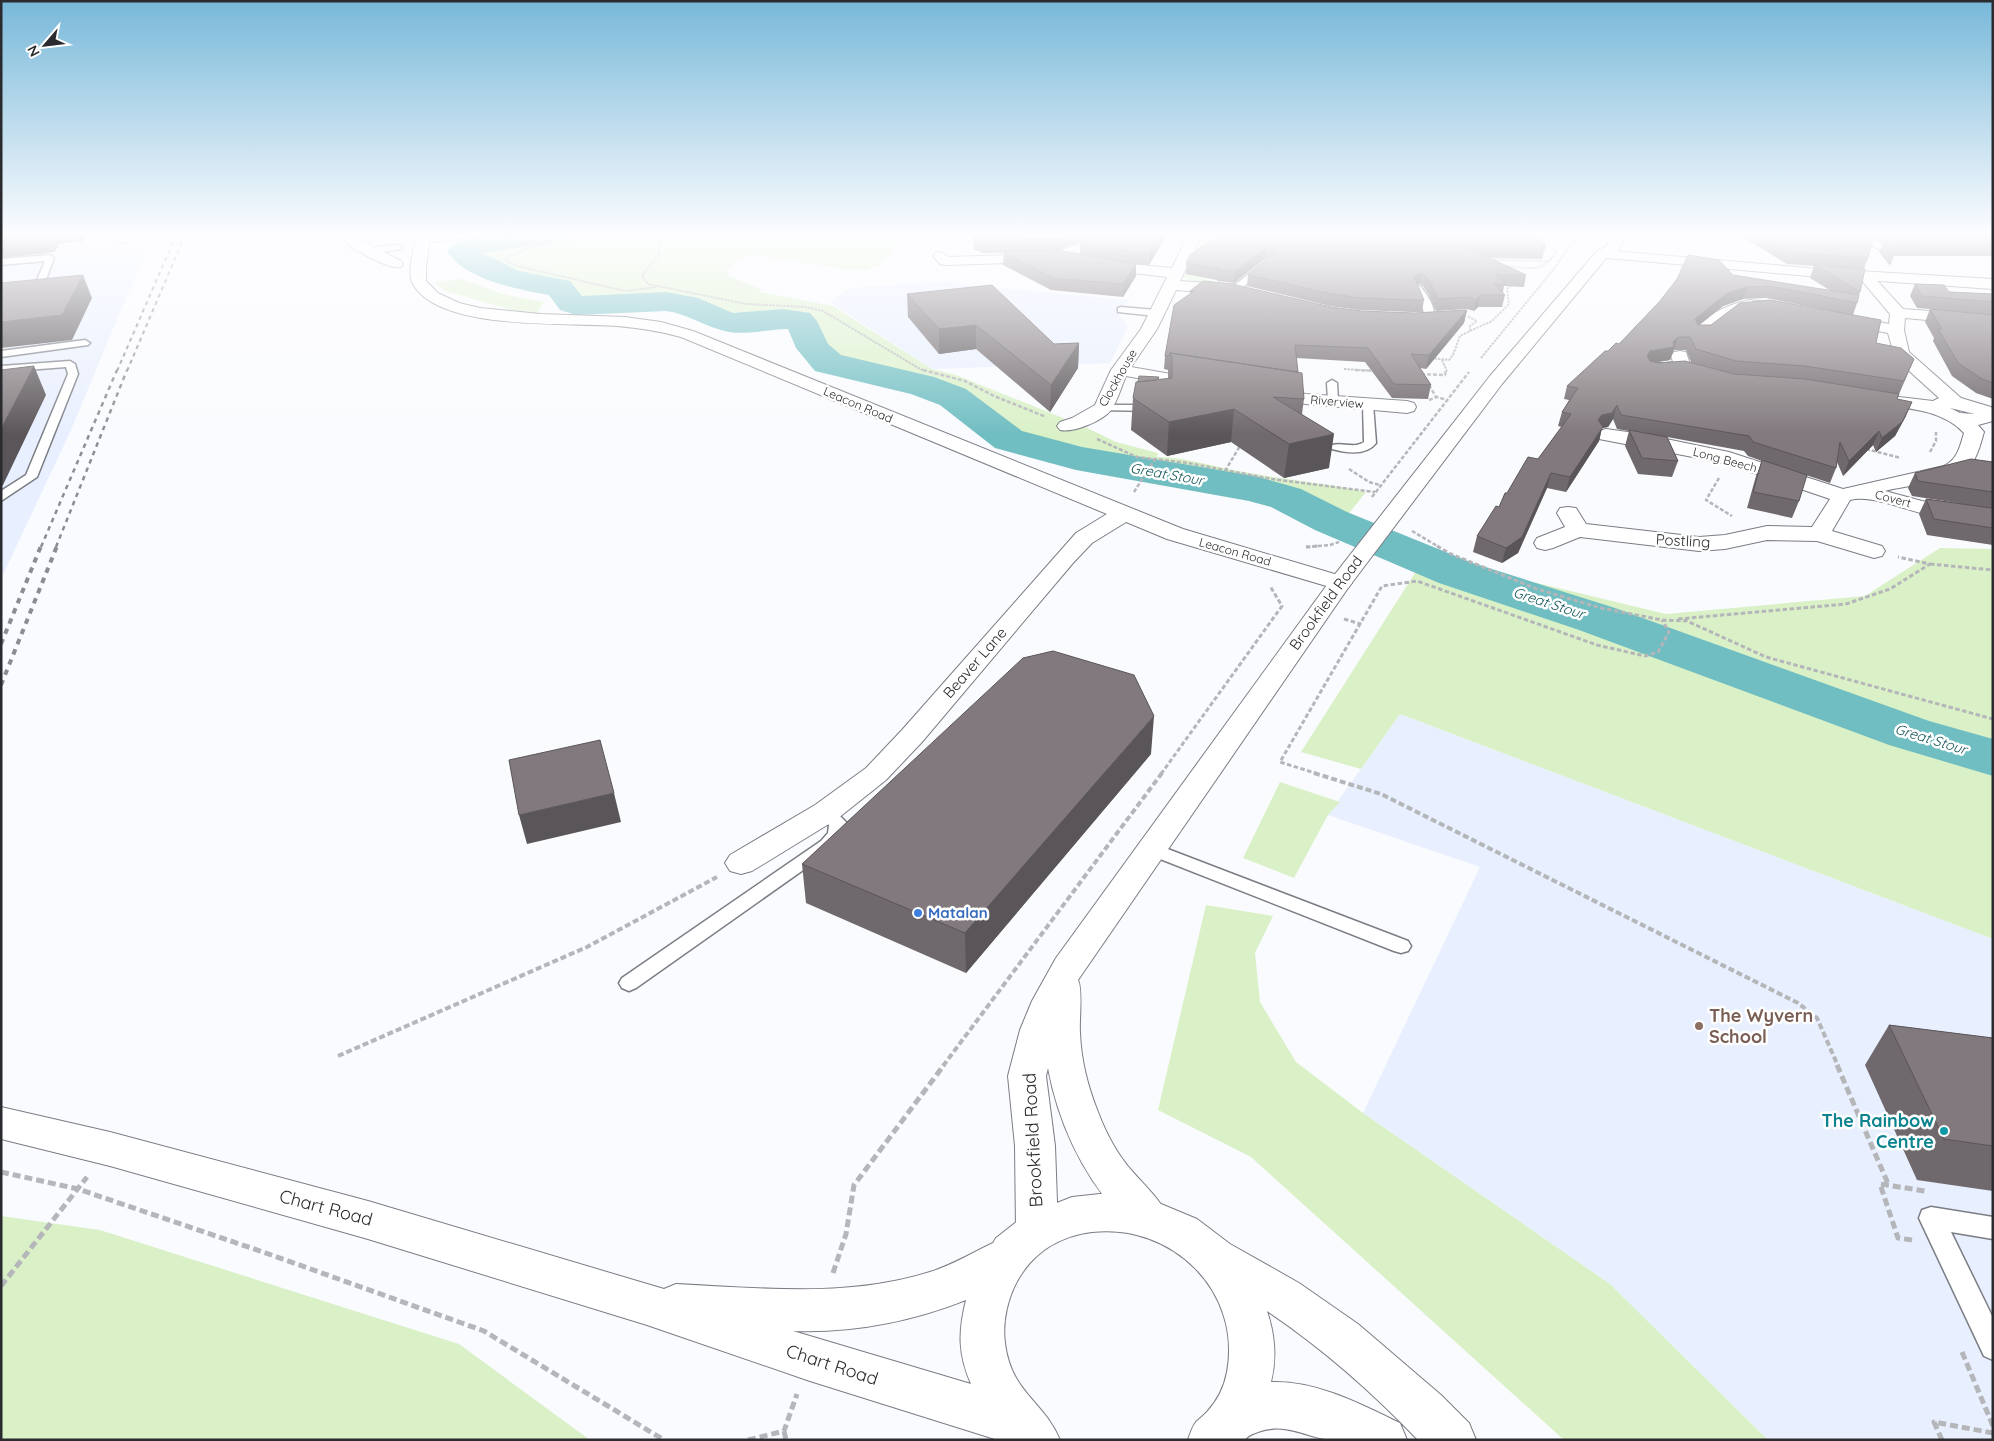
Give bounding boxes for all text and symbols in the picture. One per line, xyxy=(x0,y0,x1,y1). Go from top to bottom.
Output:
north arrow xyxy=(20,20,70,70)
text: N xyxy=(23,42,44,60)
street label: Clockhouse xyxy=(1095,346,1140,409)
street label: Leacon Road xyxy=(821,383,895,426)
street label: Riverview xyxy=(1310,392,1364,411)
street label: Long Beech xyxy=(1691,444,1759,475)
water label: Great Stour xyxy=(1129,459,1207,490)
street label: Covert xyxy=(1873,487,1913,511)
street label: Postling xyxy=(1655,530,1711,551)
street label: Leacon Road xyxy=(1198,534,1273,569)
street label: Brookfield Road xyxy=(1285,552,1366,654)
water label: Great Stour xyxy=(1511,583,1589,624)
street label: Beaver Lane xyxy=(939,623,1011,702)
water label: Great Stour xyxy=(1893,720,1971,759)
place label: Matalan xyxy=(928,903,988,922)
marker: Matalan xyxy=(912,907,924,919)
place label: The Wyvern School xyxy=(1709,1004,1813,1048)
marker: The Wyvern School xyxy=(1693,1020,1705,1032)
street label: Brookfield Road xyxy=(1017,1072,1048,1208)
place label: The Rainbow Centre xyxy=(1821,1109,1934,1153)
marker: The Rainbow Centre xyxy=(1938,1125,1950,1137)
street label: Chart Road xyxy=(277,1184,375,1231)
street label: Chart Road xyxy=(783,1339,881,1390)

